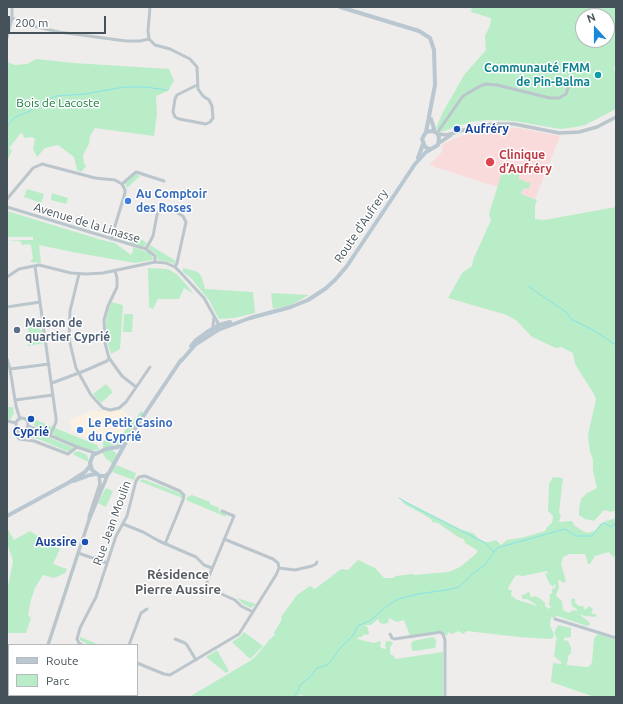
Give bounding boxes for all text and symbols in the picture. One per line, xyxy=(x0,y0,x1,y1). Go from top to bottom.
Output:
scale bar xyxy=(10,8,108,34)
north arrow xyxy=(575,8,615,48)
text: N xyxy=(585,11,597,25)
text: 200 m xyxy=(15,16,48,29)
place label: Communauté FMM de Pin-Balma xyxy=(484,61,590,89)
marker: Communauté FMM de Pin-Balma xyxy=(593,70,603,80)
park label: Bois de Lacoste xyxy=(16,96,100,110)
place label: Aufréry xyxy=(465,122,509,136)
marker: Aufréry xyxy=(452,124,462,134)
place label: Clinique d’Aufréry xyxy=(499,148,552,176)
marker: Clinique d’Aufréry xyxy=(484,156,496,168)
place label: Au Comptoir des Roses xyxy=(136,187,207,215)
street label: Route d'Aufrery xyxy=(331,187,391,265)
marker: Au Comptoir des Roses xyxy=(123,196,133,206)
street label: Avenue de la Linasse xyxy=(32,200,142,246)
place label: Maison de quartier Cyprié xyxy=(25,316,110,344)
marker: Maison de quartier Cyprié xyxy=(12,325,22,335)
marker: Cyprié xyxy=(26,414,36,424)
place label: Le Petit Casino du Cyprié xyxy=(88,416,173,444)
place label: Cyprié xyxy=(13,425,49,439)
marker: Le Petit Casino du Cyprié xyxy=(75,425,85,435)
street label: Rue Jean Moulin xyxy=(90,479,134,567)
place label: Aussire xyxy=(35,535,77,549)
marker: Aussire xyxy=(80,537,90,547)
district label: Résidence Pierre Aussire xyxy=(135,567,221,598)
legend xyxy=(8,644,138,696)
text: Route xyxy=(46,654,79,667)
text: Parc xyxy=(46,674,69,687)

